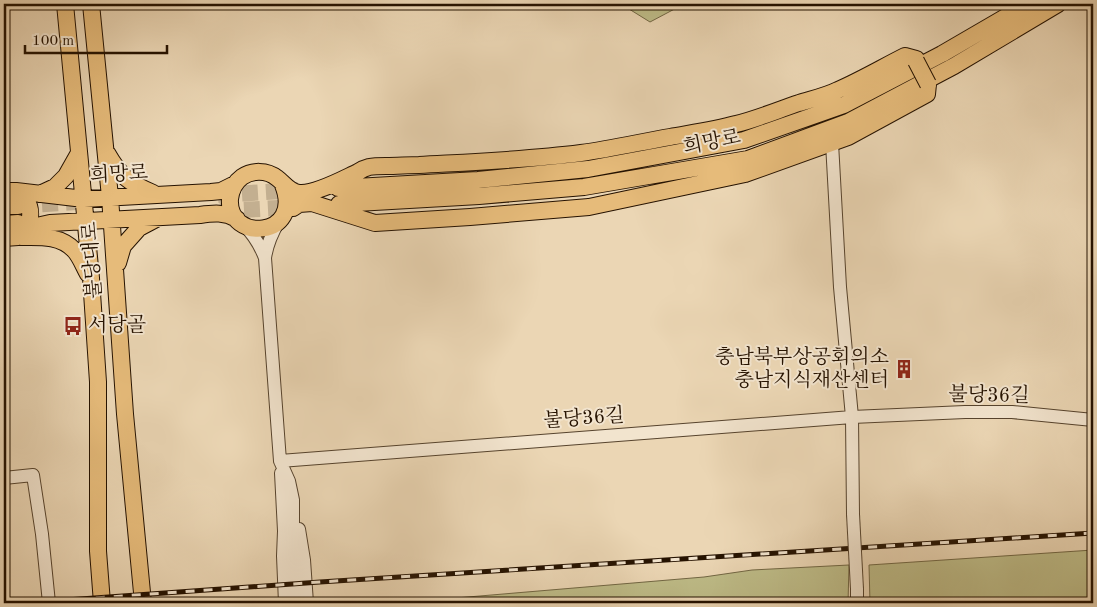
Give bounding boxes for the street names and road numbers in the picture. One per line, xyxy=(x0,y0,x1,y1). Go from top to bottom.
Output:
street label: 희망로 xyxy=(681,126,742,158)
street label: 희망로 xyxy=(89,161,148,187)
street label: 불당대로 xyxy=(77,221,106,299)
street label: 불당36길 xyxy=(948,382,1030,407)
street label: 불당36길 xyxy=(543,403,625,432)

